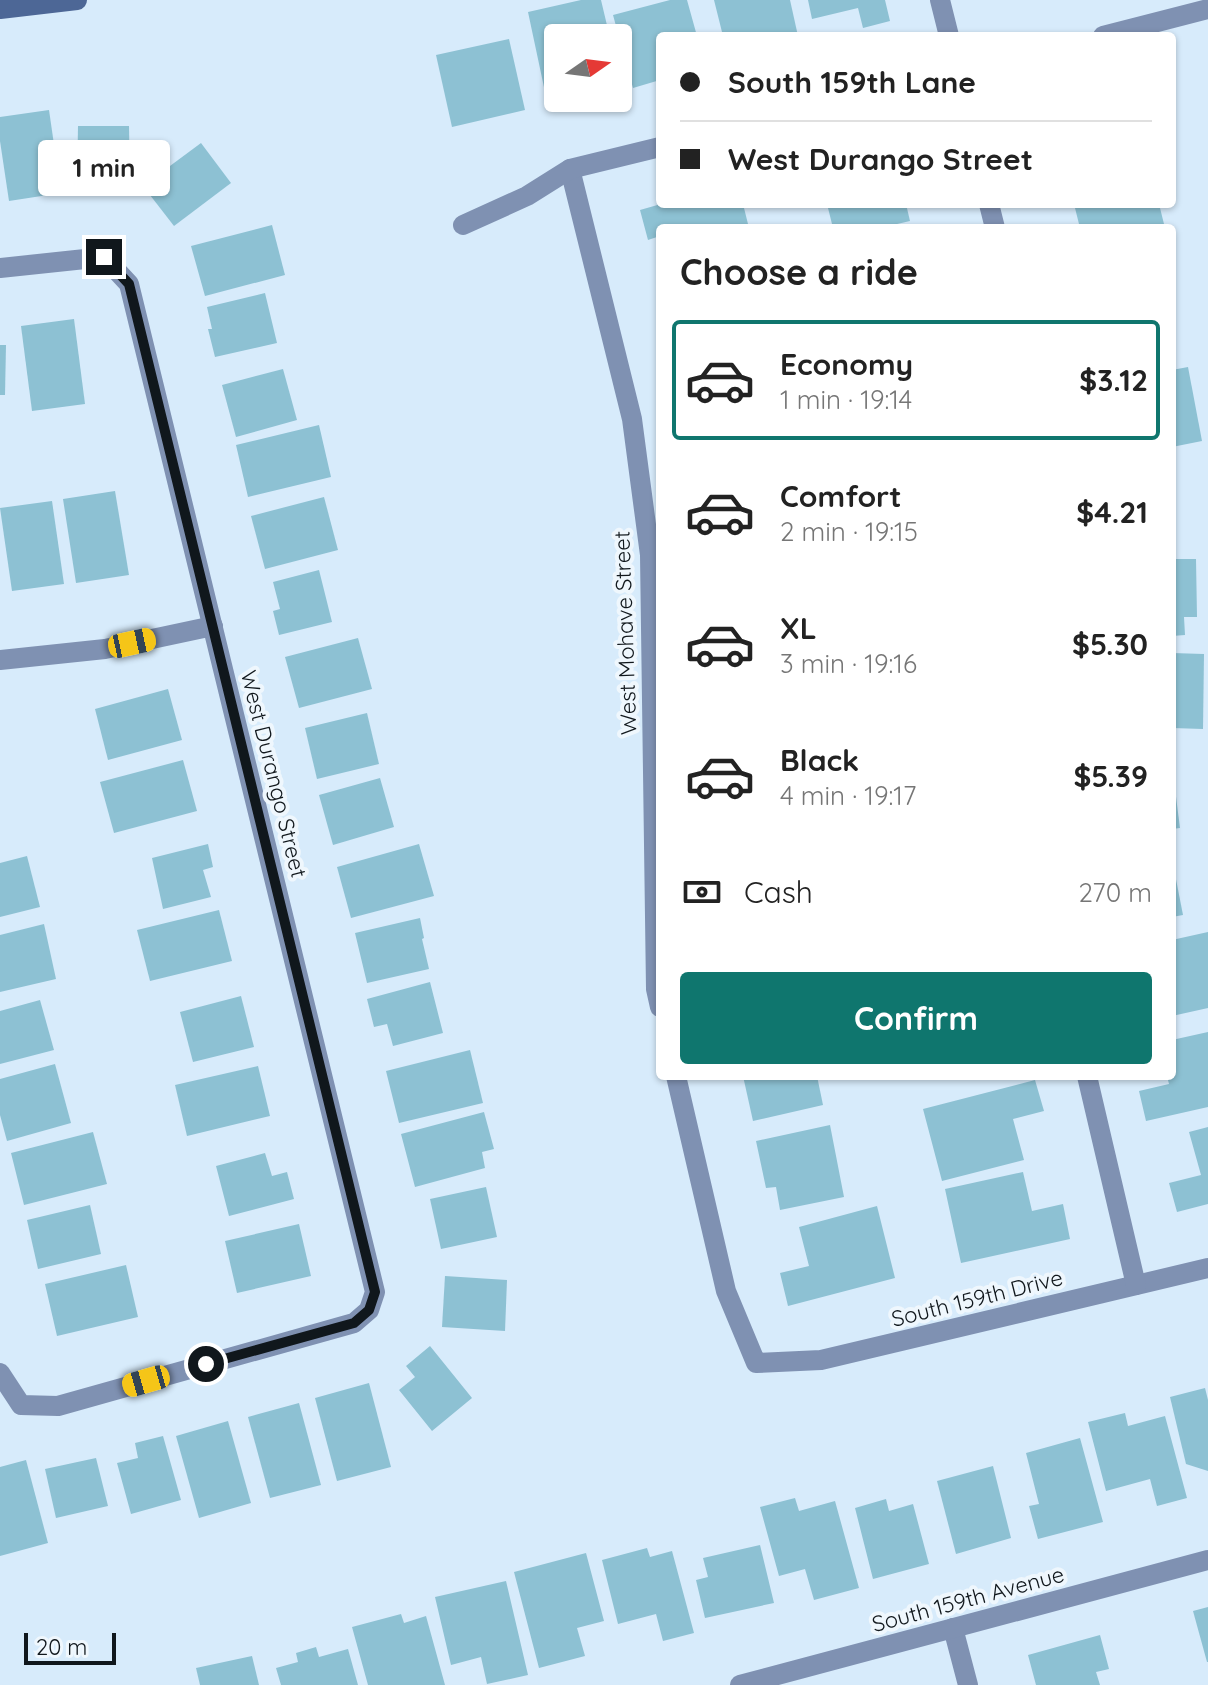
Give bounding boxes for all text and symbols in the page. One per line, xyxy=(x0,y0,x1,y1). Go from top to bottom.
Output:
north arrow xyxy=(544,24,632,112)
map controls xyxy=(544,24,632,112)
text: South 159th Lane xyxy=(728,63,976,101)
text: West Durango Street xyxy=(728,140,1033,178)
callout: 1 min xyxy=(38,141,170,197)
text: 1 min xyxy=(73,151,136,184)
route end xyxy=(86,239,122,275)
text: Choose a ride xyxy=(680,249,918,294)
icon: car xyxy=(684,344,756,416)
text: Economy xyxy=(780,345,913,383)
text: $3.12 xyxy=(1079,361,1148,399)
text: 1 min · 19:14 xyxy=(780,383,912,416)
icon: car xyxy=(684,476,756,548)
text: Comfort xyxy=(780,477,901,515)
text: $4.21 xyxy=(1076,493,1148,531)
text: 2 min · 19:15 xyxy=(780,515,918,548)
street label: West Mohave Street xyxy=(607,530,643,736)
icon: car xyxy=(684,608,756,680)
text: XL xyxy=(780,609,817,647)
text: $5.30 xyxy=(1072,625,1148,663)
car xyxy=(106,626,158,660)
text: 3 min · 19:16 xyxy=(780,647,917,680)
street label: West Durango Street xyxy=(235,668,313,880)
icon: car xyxy=(684,740,756,812)
text: Black xyxy=(780,741,859,779)
text: $5.39 xyxy=(1073,757,1148,795)
text: 4 min · 19:17 xyxy=(780,779,916,812)
icon: cash xyxy=(680,870,724,914)
text: Cash xyxy=(744,873,813,911)
text: 270 m xyxy=(1078,876,1152,909)
button: Confirm xyxy=(680,972,1152,1064)
street label: South 159th Drive xyxy=(888,1263,1066,1333)
route start xyxy=(188,1346,224,1382)
car xyxy=(120,1363,172,1399)
street label: South 159th Avenue xyxy=(869,1560,1067,1638)
scale bar xyxy=(24,1629,116,1665)
text: 20 m xyxy=(36,1633,87,1661)

